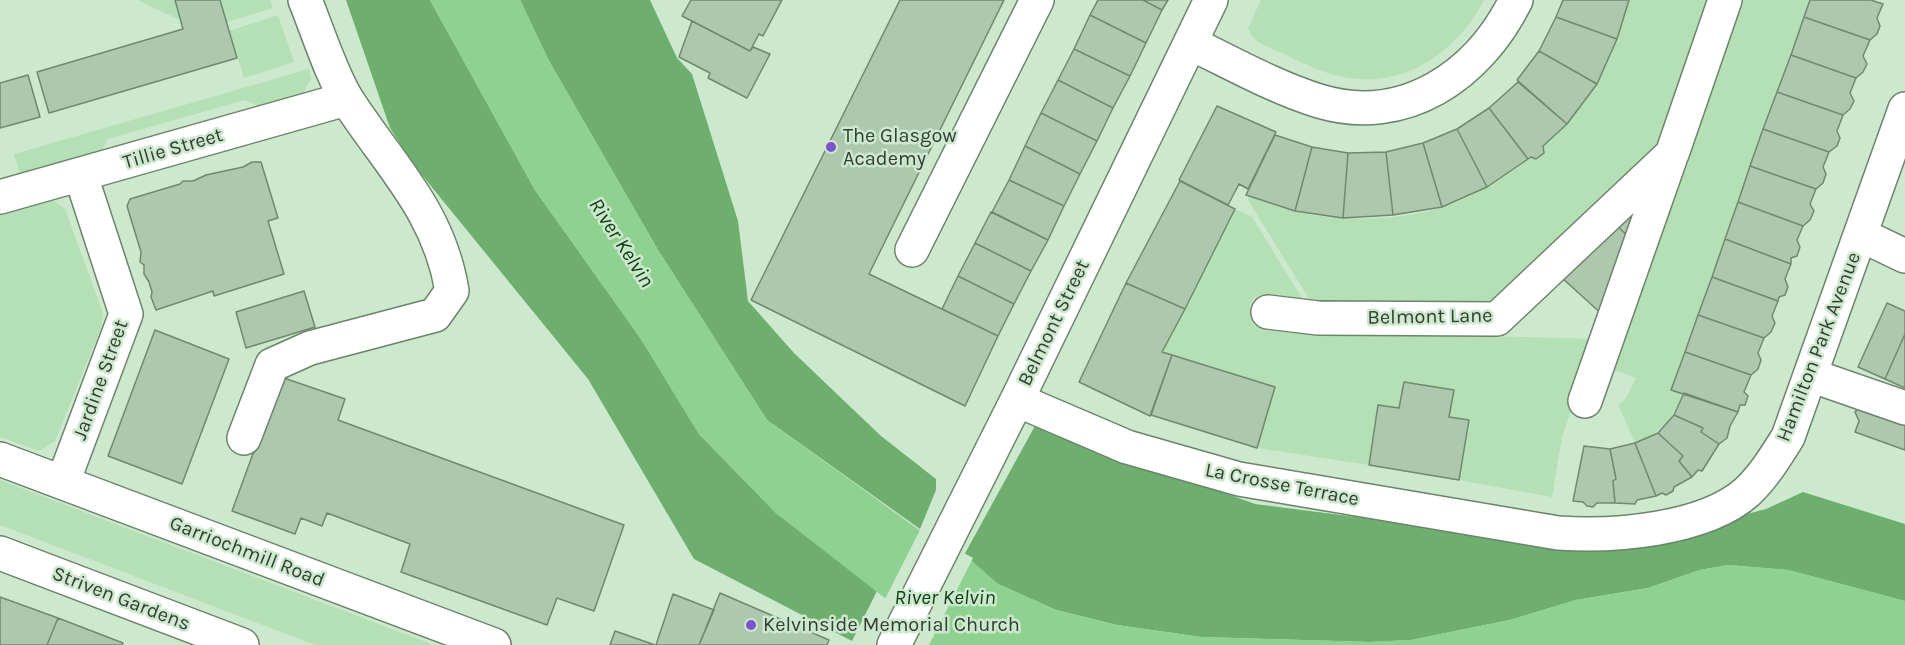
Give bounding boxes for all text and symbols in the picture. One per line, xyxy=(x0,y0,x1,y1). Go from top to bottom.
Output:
street label: Tillie Street xyxy=(120,123,226,175)
place label: The Glasgow Academy xyxy=(843,124,957,171)
marker: The Glasgow Academy xyxy=(824,140,838,154)
water label: River Kelvin xyxy=(583,194,659,292)
street label: Hamilton Park Avenue xyxy=(1772,249,1866,445)
street label: Belmont Street xyxy=(1013,256,1095,390)
street label: Belmont Lane xyxy=(1367,304,1493,330)
street label: Jardine Street xyxy=(68,317,134,443)
street label: La Crosse Terrace xyxy=(1203,458,1361,512)
street label: Garriochmill Road xyxy=(166,511,328,593)
street label: Striven Gardens xyxy=(49,562,193,636)
water label: River Kelvin xyxy=(894,585,996,611)
place label: Kelvinside Memorial Church xyxy=(763,613,1020,637)
marker: Kelvinside Memorial Church xyxy=(744,618,758,632)

